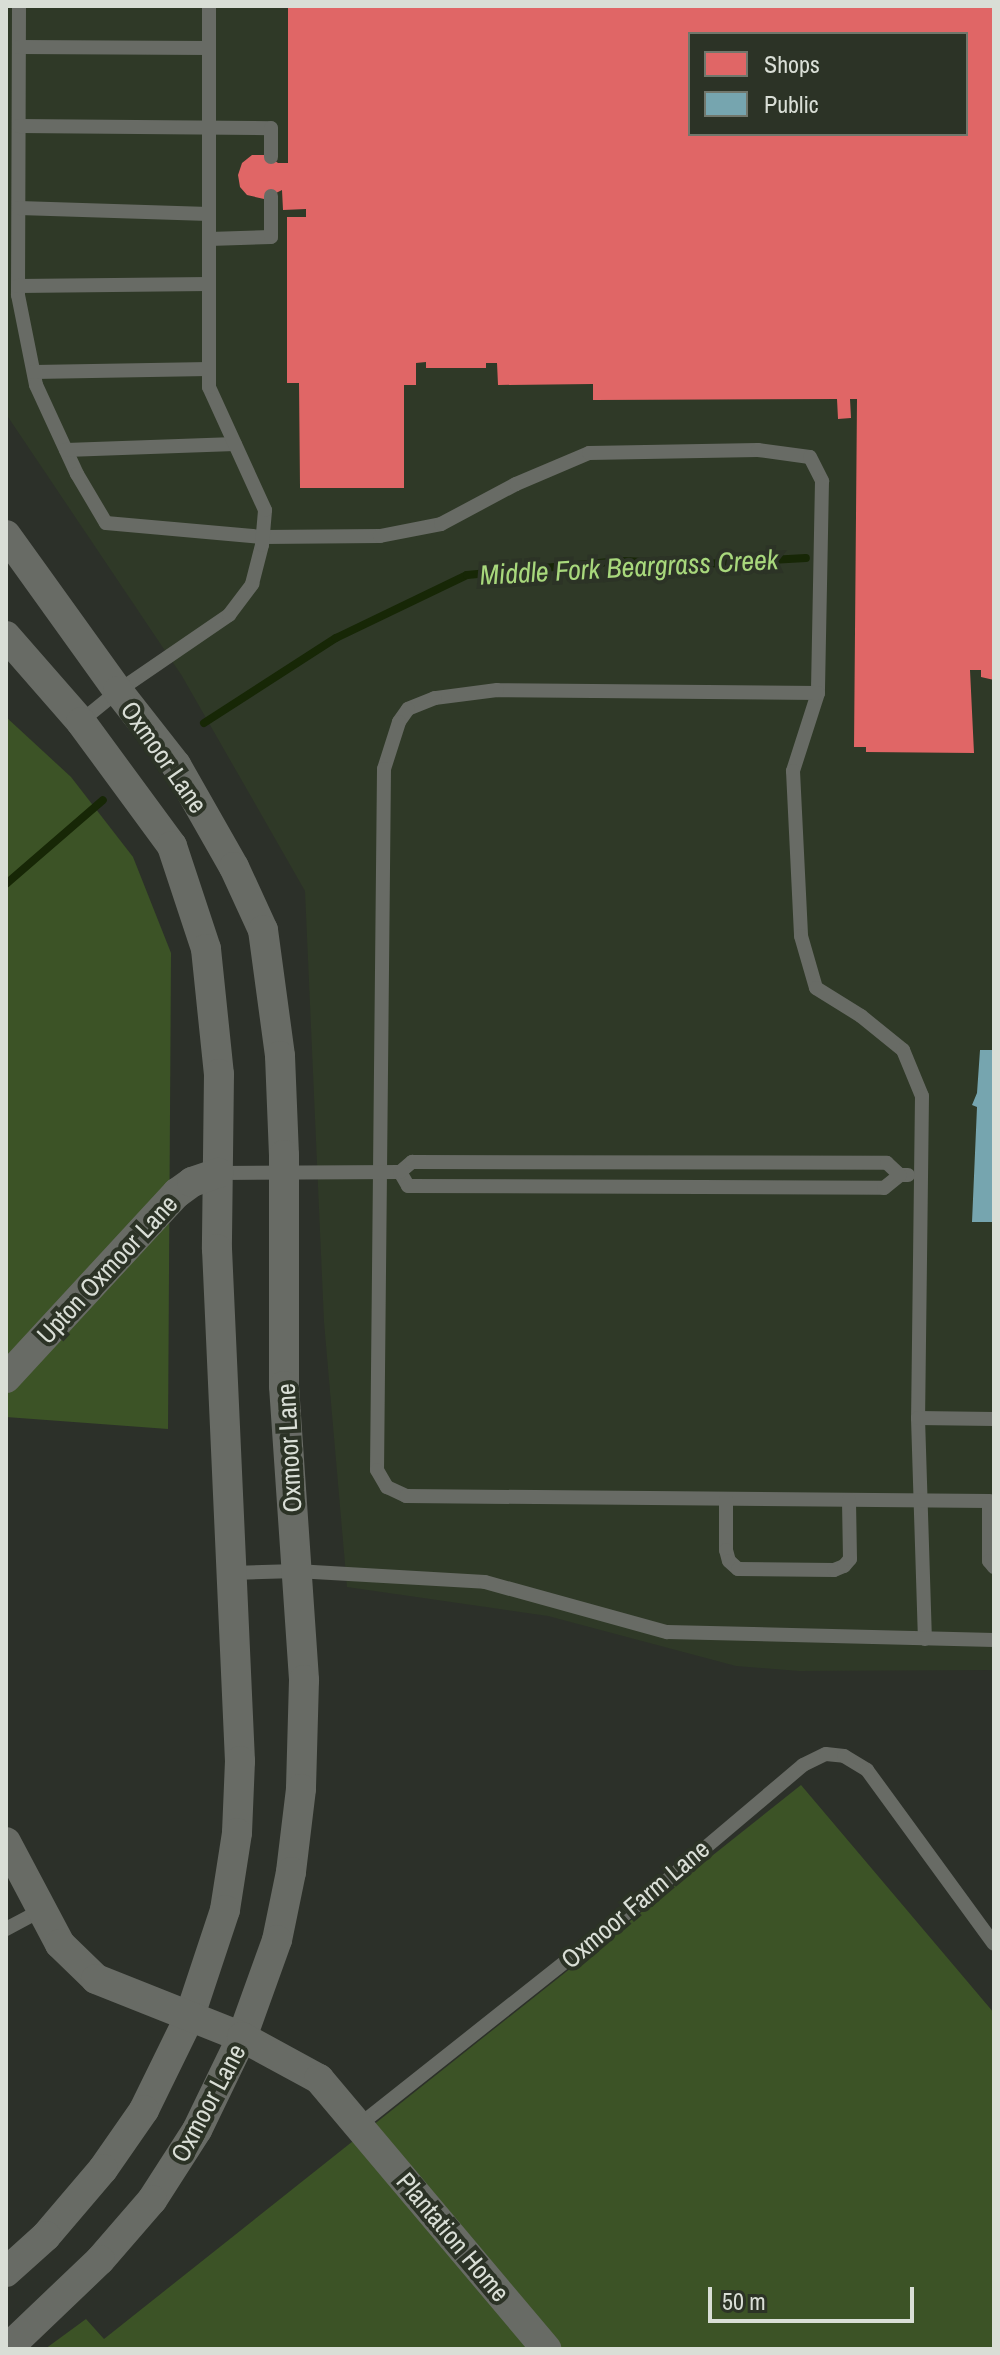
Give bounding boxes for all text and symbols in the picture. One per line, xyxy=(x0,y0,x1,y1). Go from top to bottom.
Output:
legend xyxy=(688,32,968,136)
text: Shops xyxy=(764,48,820,80)
text: Public xyxy=(764,88,819,120)
water label: Middle Fork Beargrass Creek xyxy=(479,542,779,592)
street label: Oxmoor Lane xyxy=(114,695,214,819)
street label: Upton Oxmoor Lane xyxy=(30,1188,184,1350)
street label: Oxmoor Lane xyxy=(270,1383,308,1513)
street label: Oxmoor Farm Lane xyxy=(555,1833,715,1975)
street label: Oxmoor Lane xyxy=(164,2039,252,2167)
street label: Plantation Home xyxy=(390,2166,516,2308)
scale bar xyxy=(712,2271,918,2321)
text: 50 m xyxy=(722,2285,766,2317)

